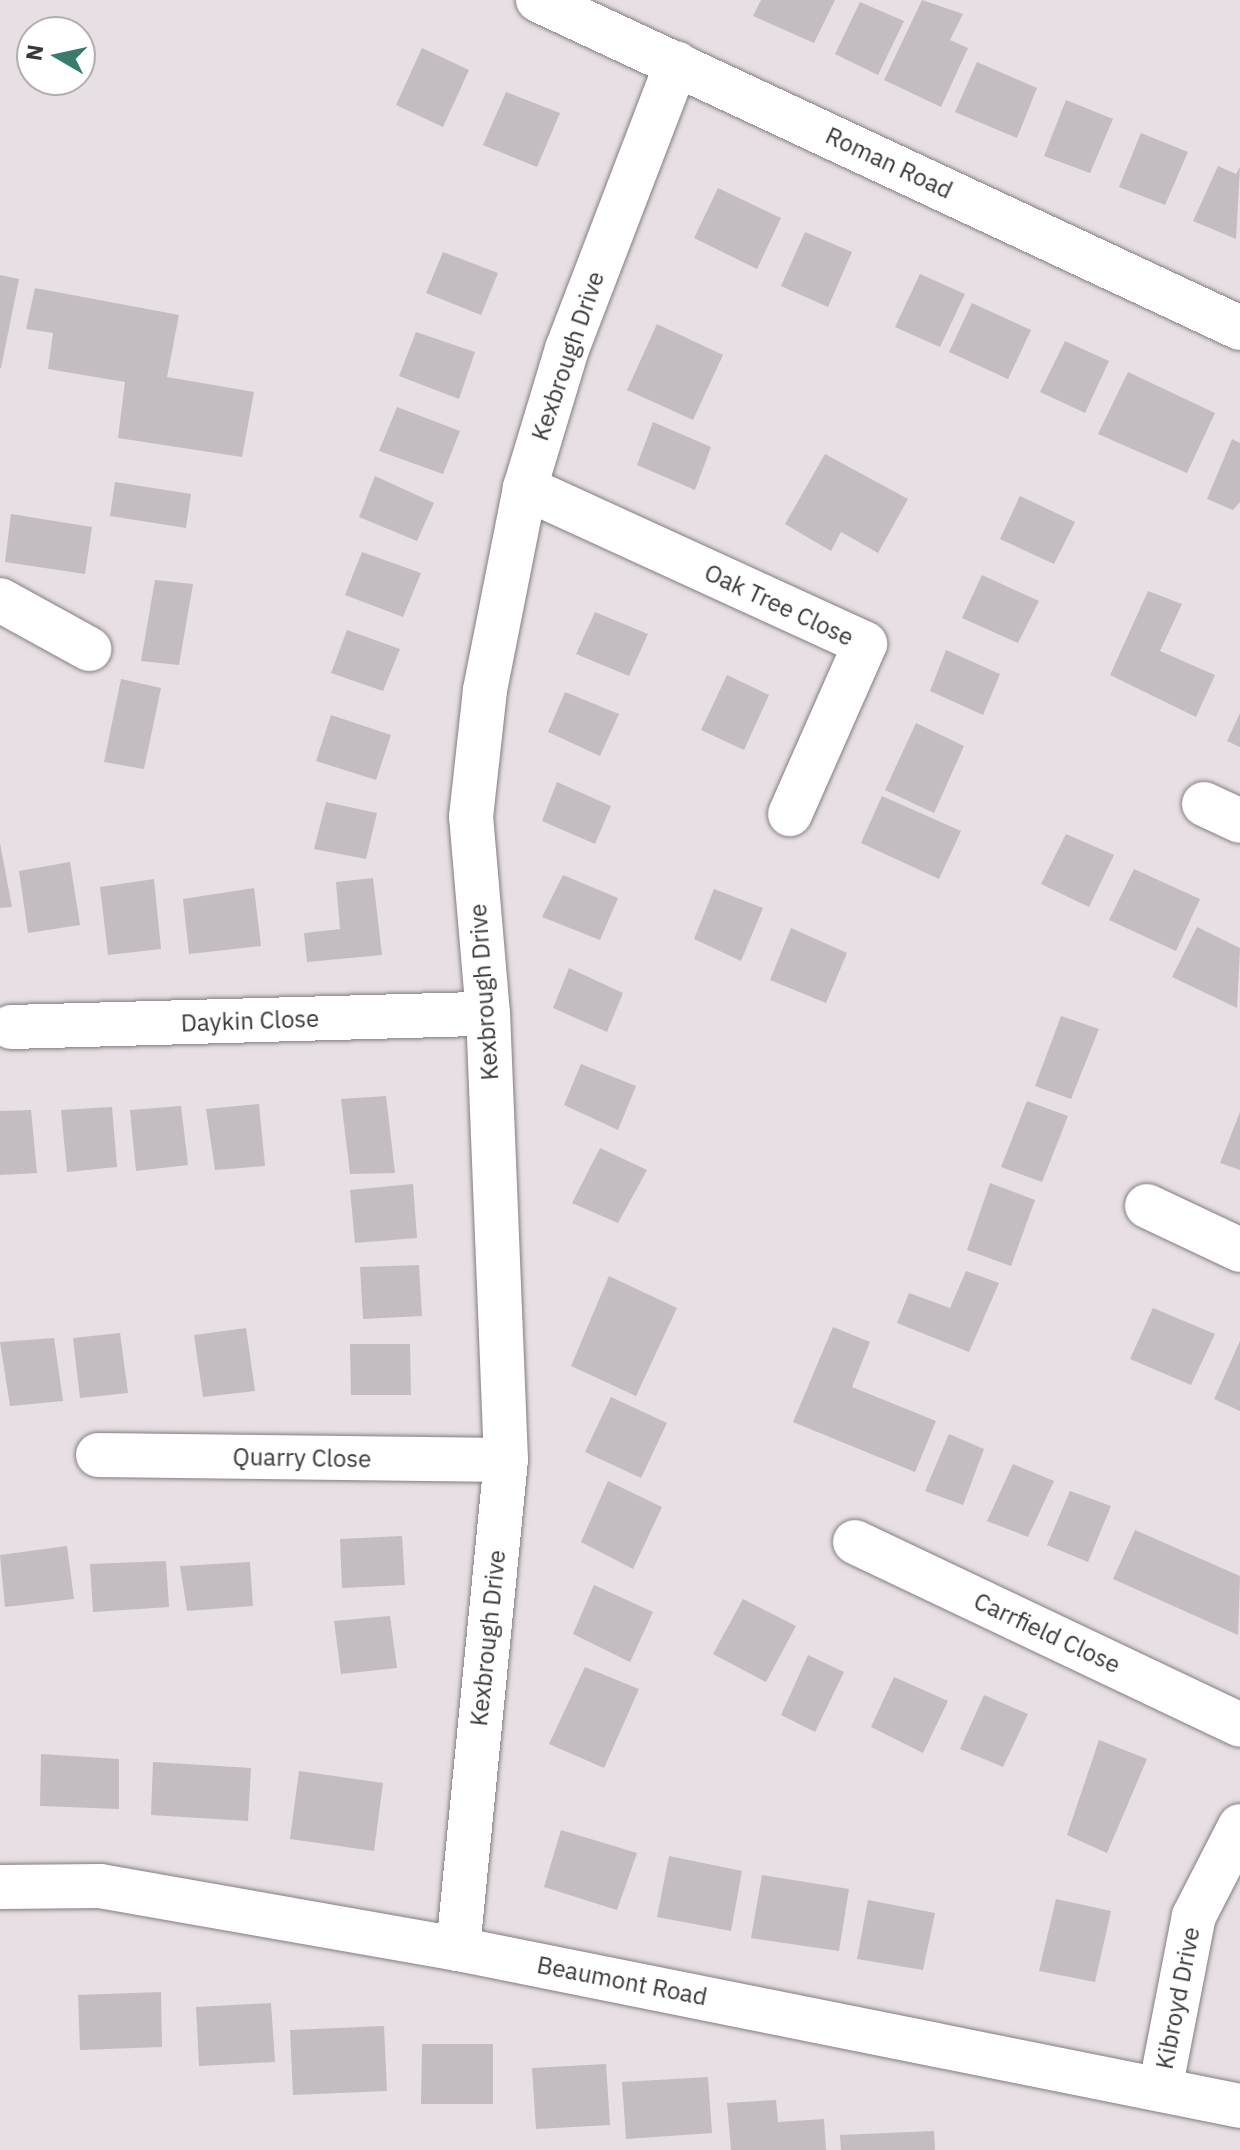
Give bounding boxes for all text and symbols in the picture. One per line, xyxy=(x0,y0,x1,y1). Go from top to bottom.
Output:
north arrow xyxy=(16,16,96,96)
text: N xyxy=(18,42,49,63)
street label: Roman Road xyxy=(821,121,957,205)
street label: Kexbrough Drive xyxy=(526,268,610,444)
street label: Oak Tree Close xyxy=(700,558,858,652)
street label: Kexbrough Drive xyxy=(463,903,505,1081)
street label: Daykin Close xyxy=(180,1004,320,1038)
street label: Quarry Close xyxy=(232,1442,372,1474)
street label: Kexbrough Drive xyxy=(464,1548,512,1728)
street label: Carrfield Close xyxy=(969,1587,1125,1679)
street label: Kibroyd Drive xyxy=(1150,1924,1206,2072)
street label: Beaumont Road xyxy=(535,1950,709,2012)

